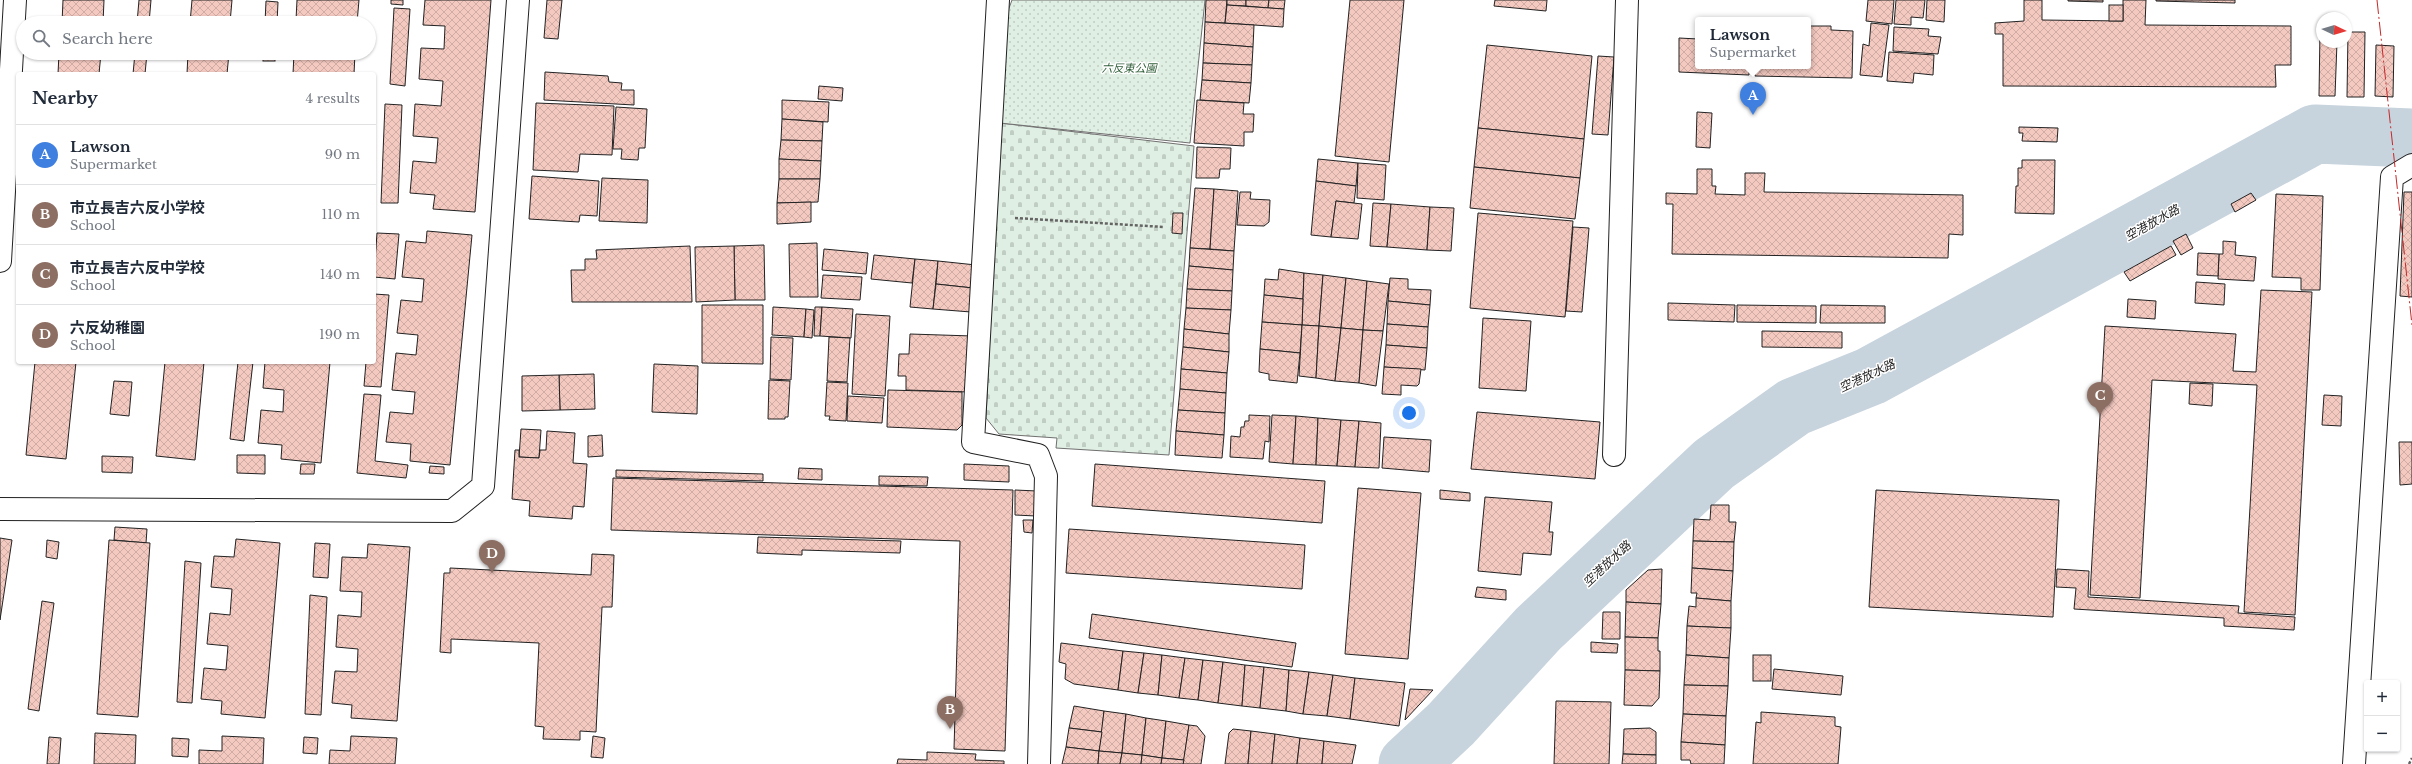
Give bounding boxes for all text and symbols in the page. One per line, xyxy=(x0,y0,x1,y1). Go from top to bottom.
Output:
north arrow xyxy=(2316,12,2352,48)
search box xyxy=(16,16,376,60)
popup xyxy=(1695,17,1811,69)
text: Lawson xyxy=(1710,25,1770,44)
icon: search xyxy=(30,27,52,49)
text: Search here xyxy=(62,29,153,48)
text: Supermarket xyxy=(1710,44,1796,61)
park label: 六反東公園 xyxy=(1102,61,1158,75)
pin: A xyxy=(1740,82,1766,115)
text: Nearby xyxy=(32,88,98,109)
text: 4 results xyxy=(306,90,360,107)
text: Lawson xyxy=(70,137,131,156)
text: A xyxy=(40,146,50,163)
text: 90 m xyxy=(325,146,360,163)
text: Supermarket xyxy=(70,156,157,173)
text: 市立長吉六反小学校 xyxy=(70,198,205,217)
water label: 空港放水路 xyxy=(2122,201,2183,244)
text: B xyxy=(40,206,50,223)
text: 110 m xyxy=(321,206,360,223)
text: School xyxy=(70,217,116,234)
text: 市立長吉六反中学校 xyxy=(70,258,205,277)
text: C xyxy=(40,266,50,283)
text: 140 m xyxy=(320,266,360,283)
text: School xyxy=(70,277,116,294)
text: 六反幼稚園 xyxy=(70,318,145,337)
text: D xyxy=(39,326,51,343)
text: 190 m xyxy=(319,326,360,343)
text: School xyxy=(70,337,116,354)
water label: 空港放水路 xyxy=(1836,356,1898,395)
pin: C xyxy=(2087,382,2113,415)
your location xyxy=(1399,403,1419,423)
water label: 空港放水路 xyxy=(1580,537,1634,590)
pin: D xyxy=(479,540,505,573)
map controls xyxy=(2364,680,2400,752)
button: + xyxy=(2364,680,2400,716)
pin: B xyxy=(937,696,963,729)
button: − xyxy=(2364,716,2400,752)

